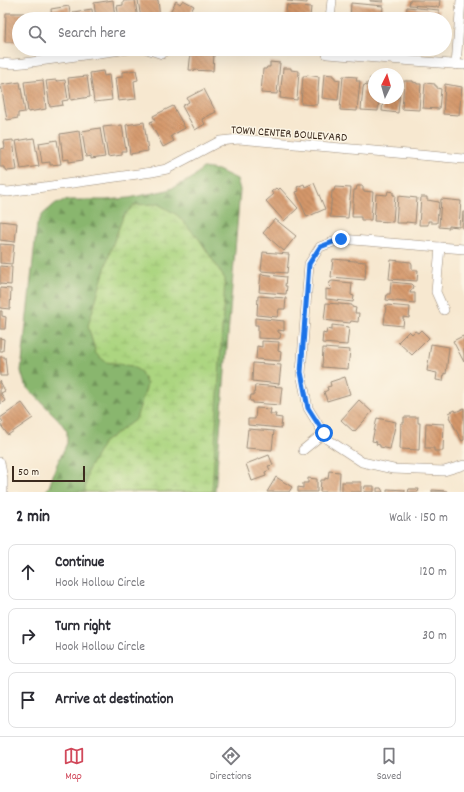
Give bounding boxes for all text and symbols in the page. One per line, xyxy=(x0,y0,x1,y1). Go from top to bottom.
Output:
search box xyxy=(12,12,452,56)
icon: search xyxy=(26,23,48,45)
text: Search here xyxy=(58,23,126,45)
north arrow xyxy=(368,68,404,104)
street label: TOWN CENTER BOULEVARD xyxy=(230,122,348,147)
route end xyxy=(332,230,350,248)
route start xyxy=(315,424,333,442)
scale bar xyxy=(12,464,85,483)
text: 50 m xyxy=(18,465,39,481)
text: 2 min xyxy=(16,506,50,530)
text: Walk · 150 m xyxy=(389,509,448,528)
text: Continue xyxy=(55,552,104,574)
icon: ahead xyxy=(17,561,39,583)
text: 120 m xyxy=(419,563,447,582)
text: Hook Hollow Circle xyxy=(55,574,145,593)
text: Turn right xyxy=(55,616,111,638)
icon: right xyxy=(17,625,39,647)
text: 30 m xyxy=(422,627,447,646)
text: Hook Hollow Circle xyxy=(55,638,145,657)
icon: arrive xyxy=(17,689,39,711)
text: Arrive at destination xyxy=(55,689,173,711)
tab: Map xyxy=(63,745,85,785)
tab: Directions xyxy=(210,745,252,785)
tab: Saved xyxy=(377,745,401,785)

